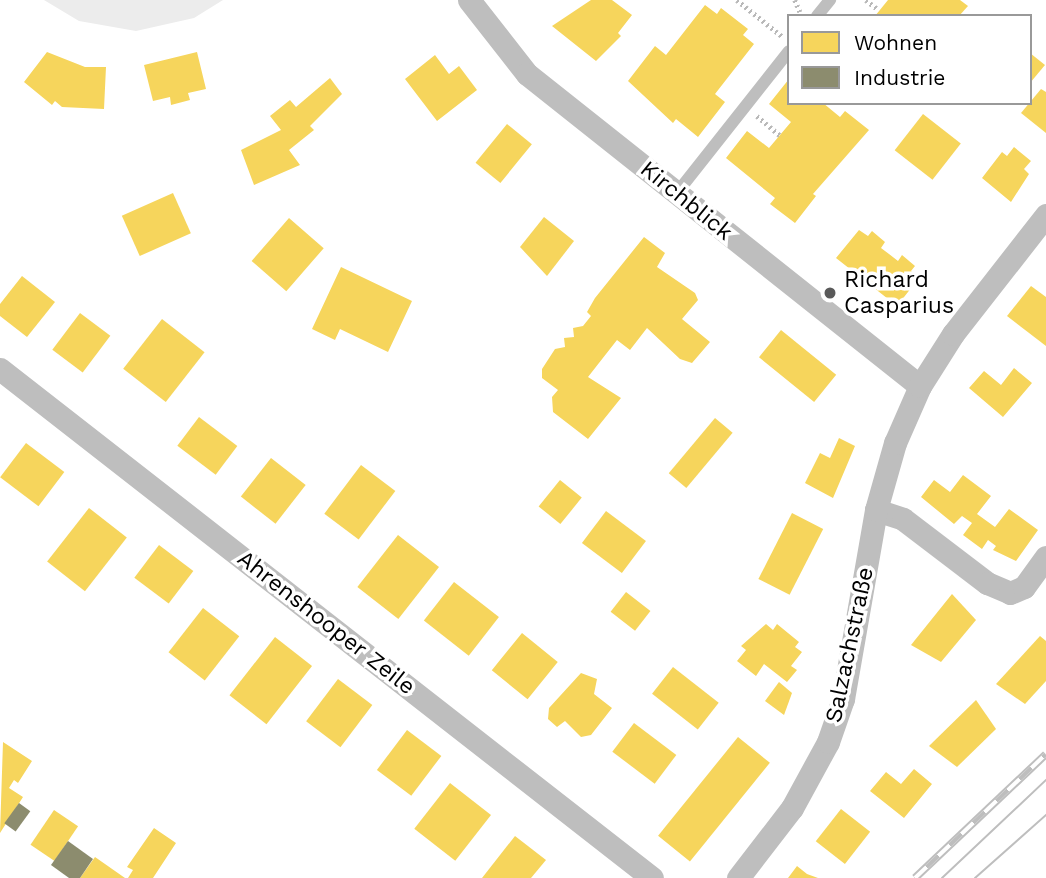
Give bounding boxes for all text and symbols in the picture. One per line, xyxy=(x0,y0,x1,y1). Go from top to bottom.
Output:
legend xyxy=(787,14,1032,105)
text: Wohnen xyxy=(854,30,937,55)
text: Industrie xyxy=(854,65,945,90)
street label: Kirchblick xyxy=(634,155,738,247)
place label: Richard Casparius xyxy=(844,266,954,320)
marker: Richard Casparius xyxy=(822,285,838,301)
street label: Ahrenshooper Zeile xyxy=(231,545,421,701)
street label: Salzachstraße xyxy=(820,565,880,725)

